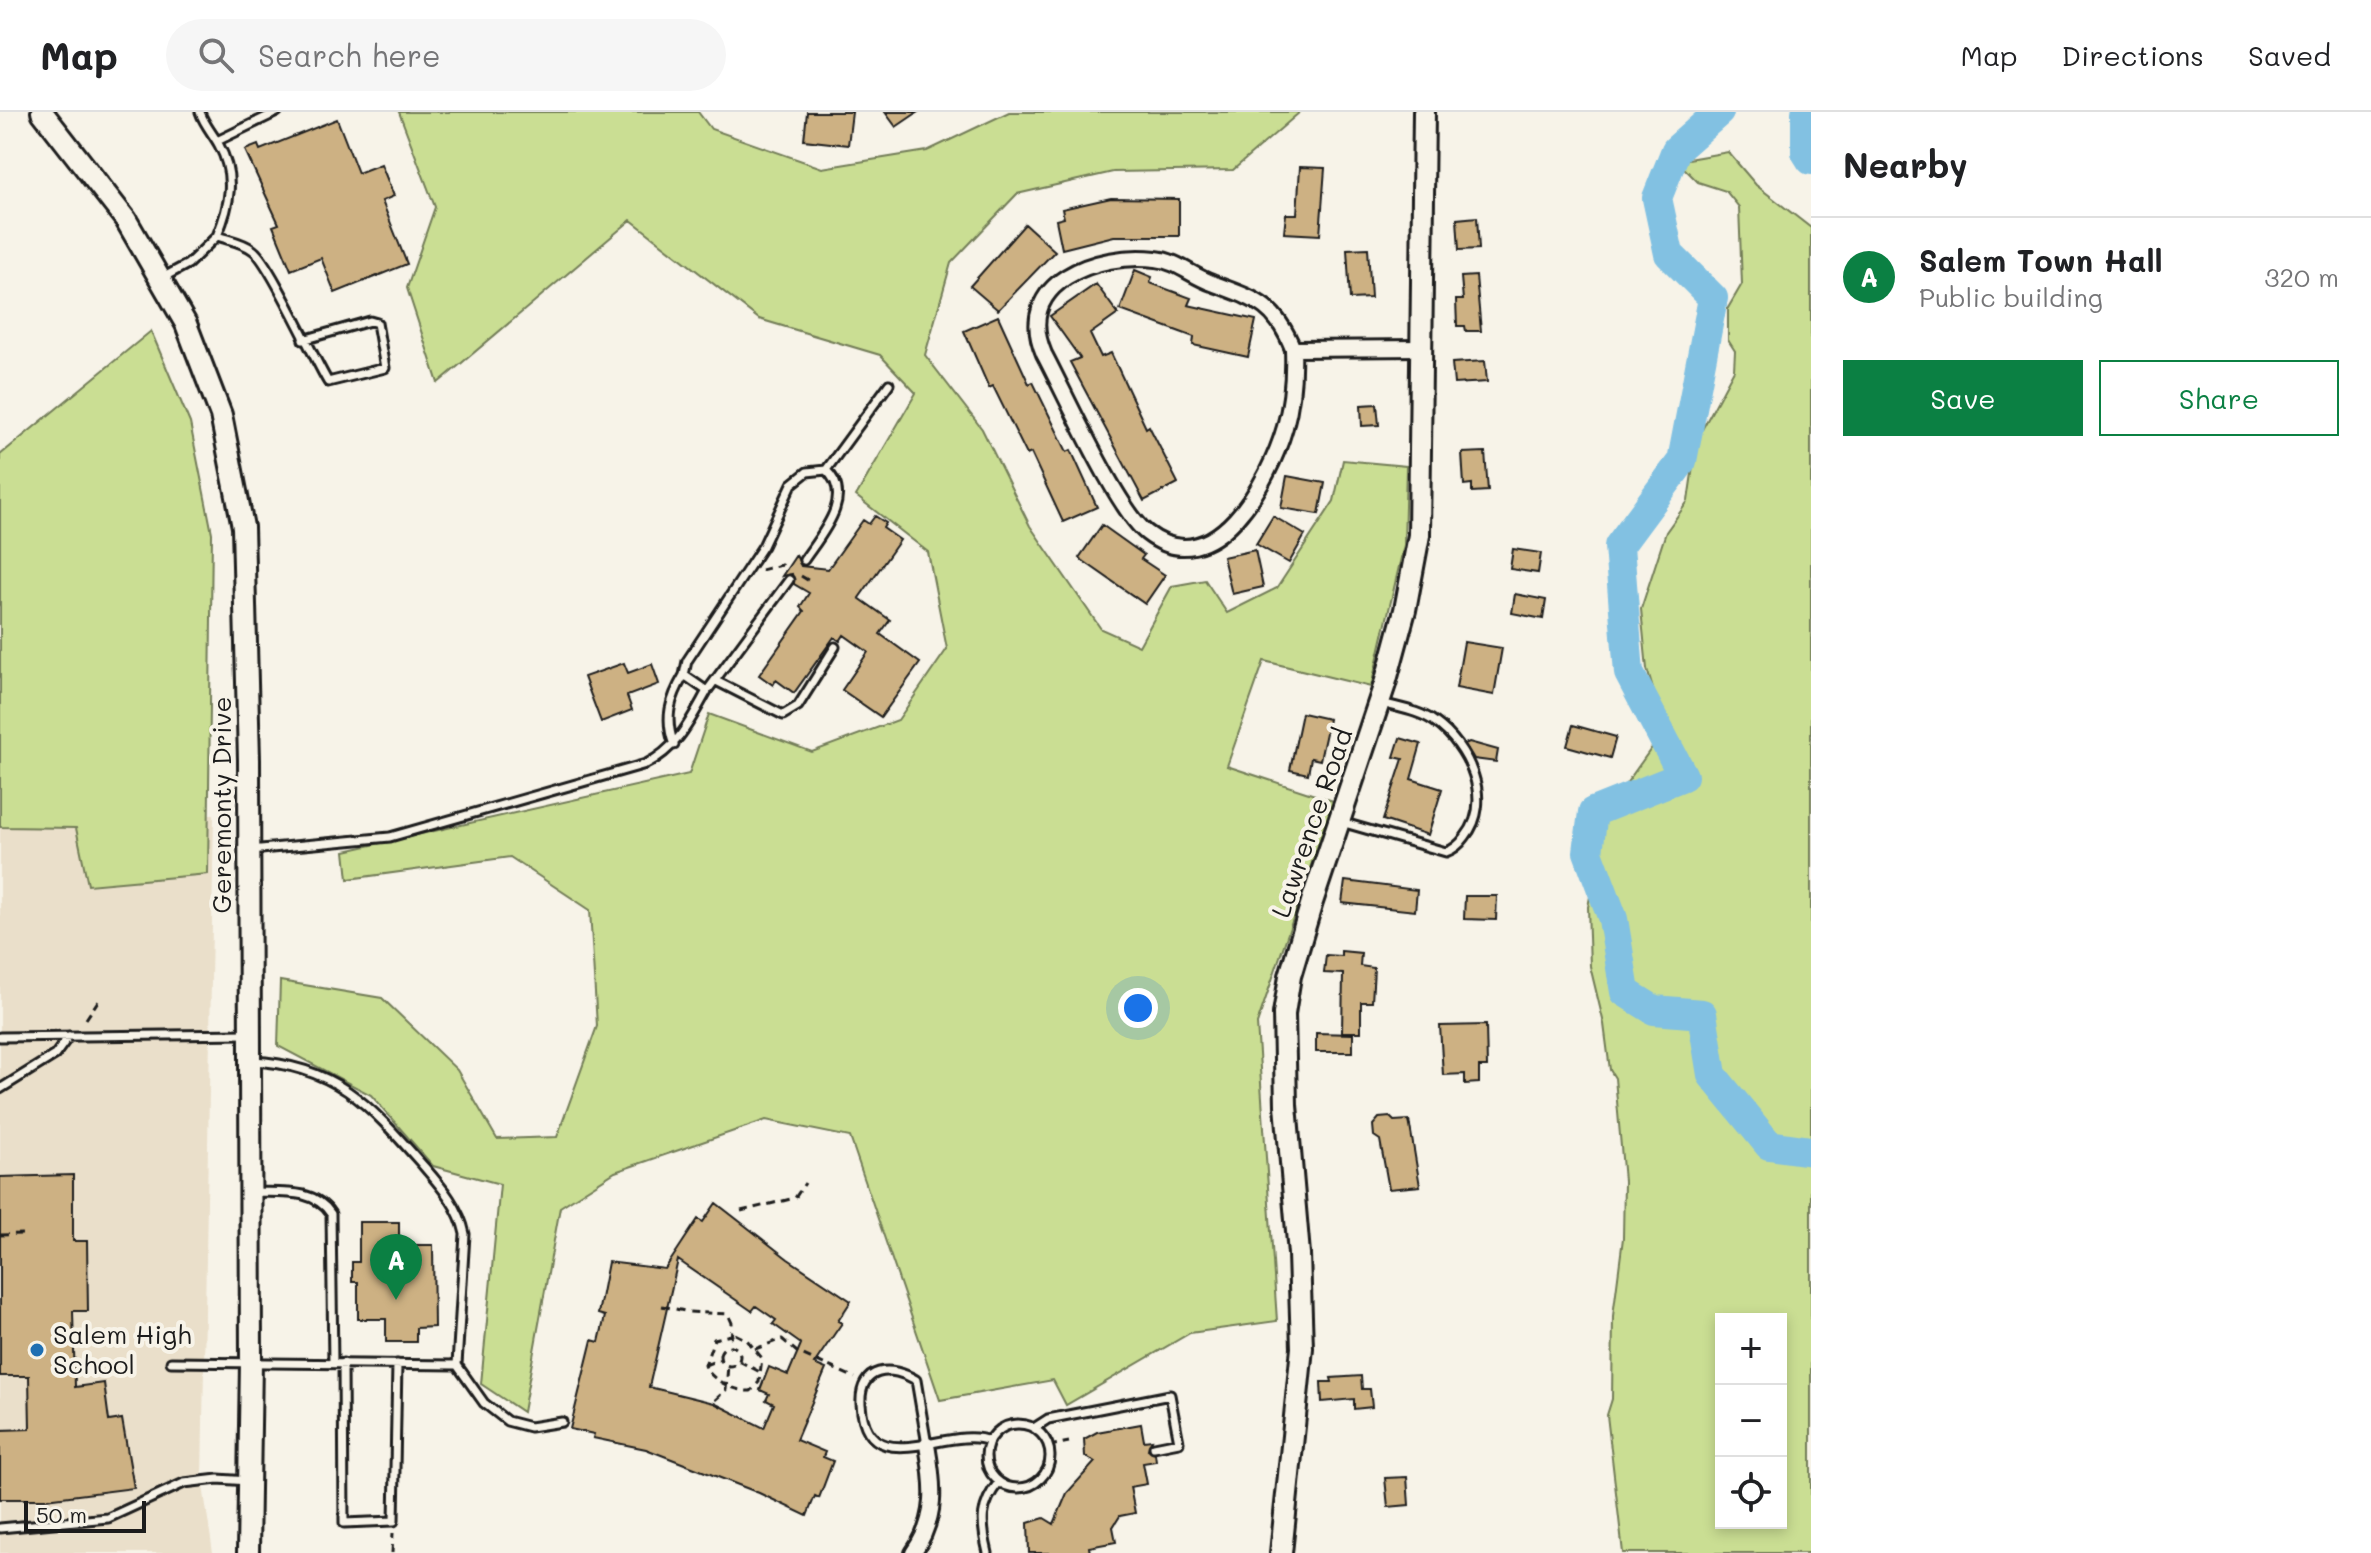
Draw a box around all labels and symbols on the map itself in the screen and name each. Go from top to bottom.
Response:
street label: Geremonty Drive [204,696,238,914]
street label: Lawrence Road [1263,723,1359,922]
your location [1118,988,1158,1028]
pin: A [370,1234,422,1300]
place label: Salem High School [53,1317,192,1381]
marker: Salem High School [28,1341,46,1359]
scale bar [24,1497,146,1533]

